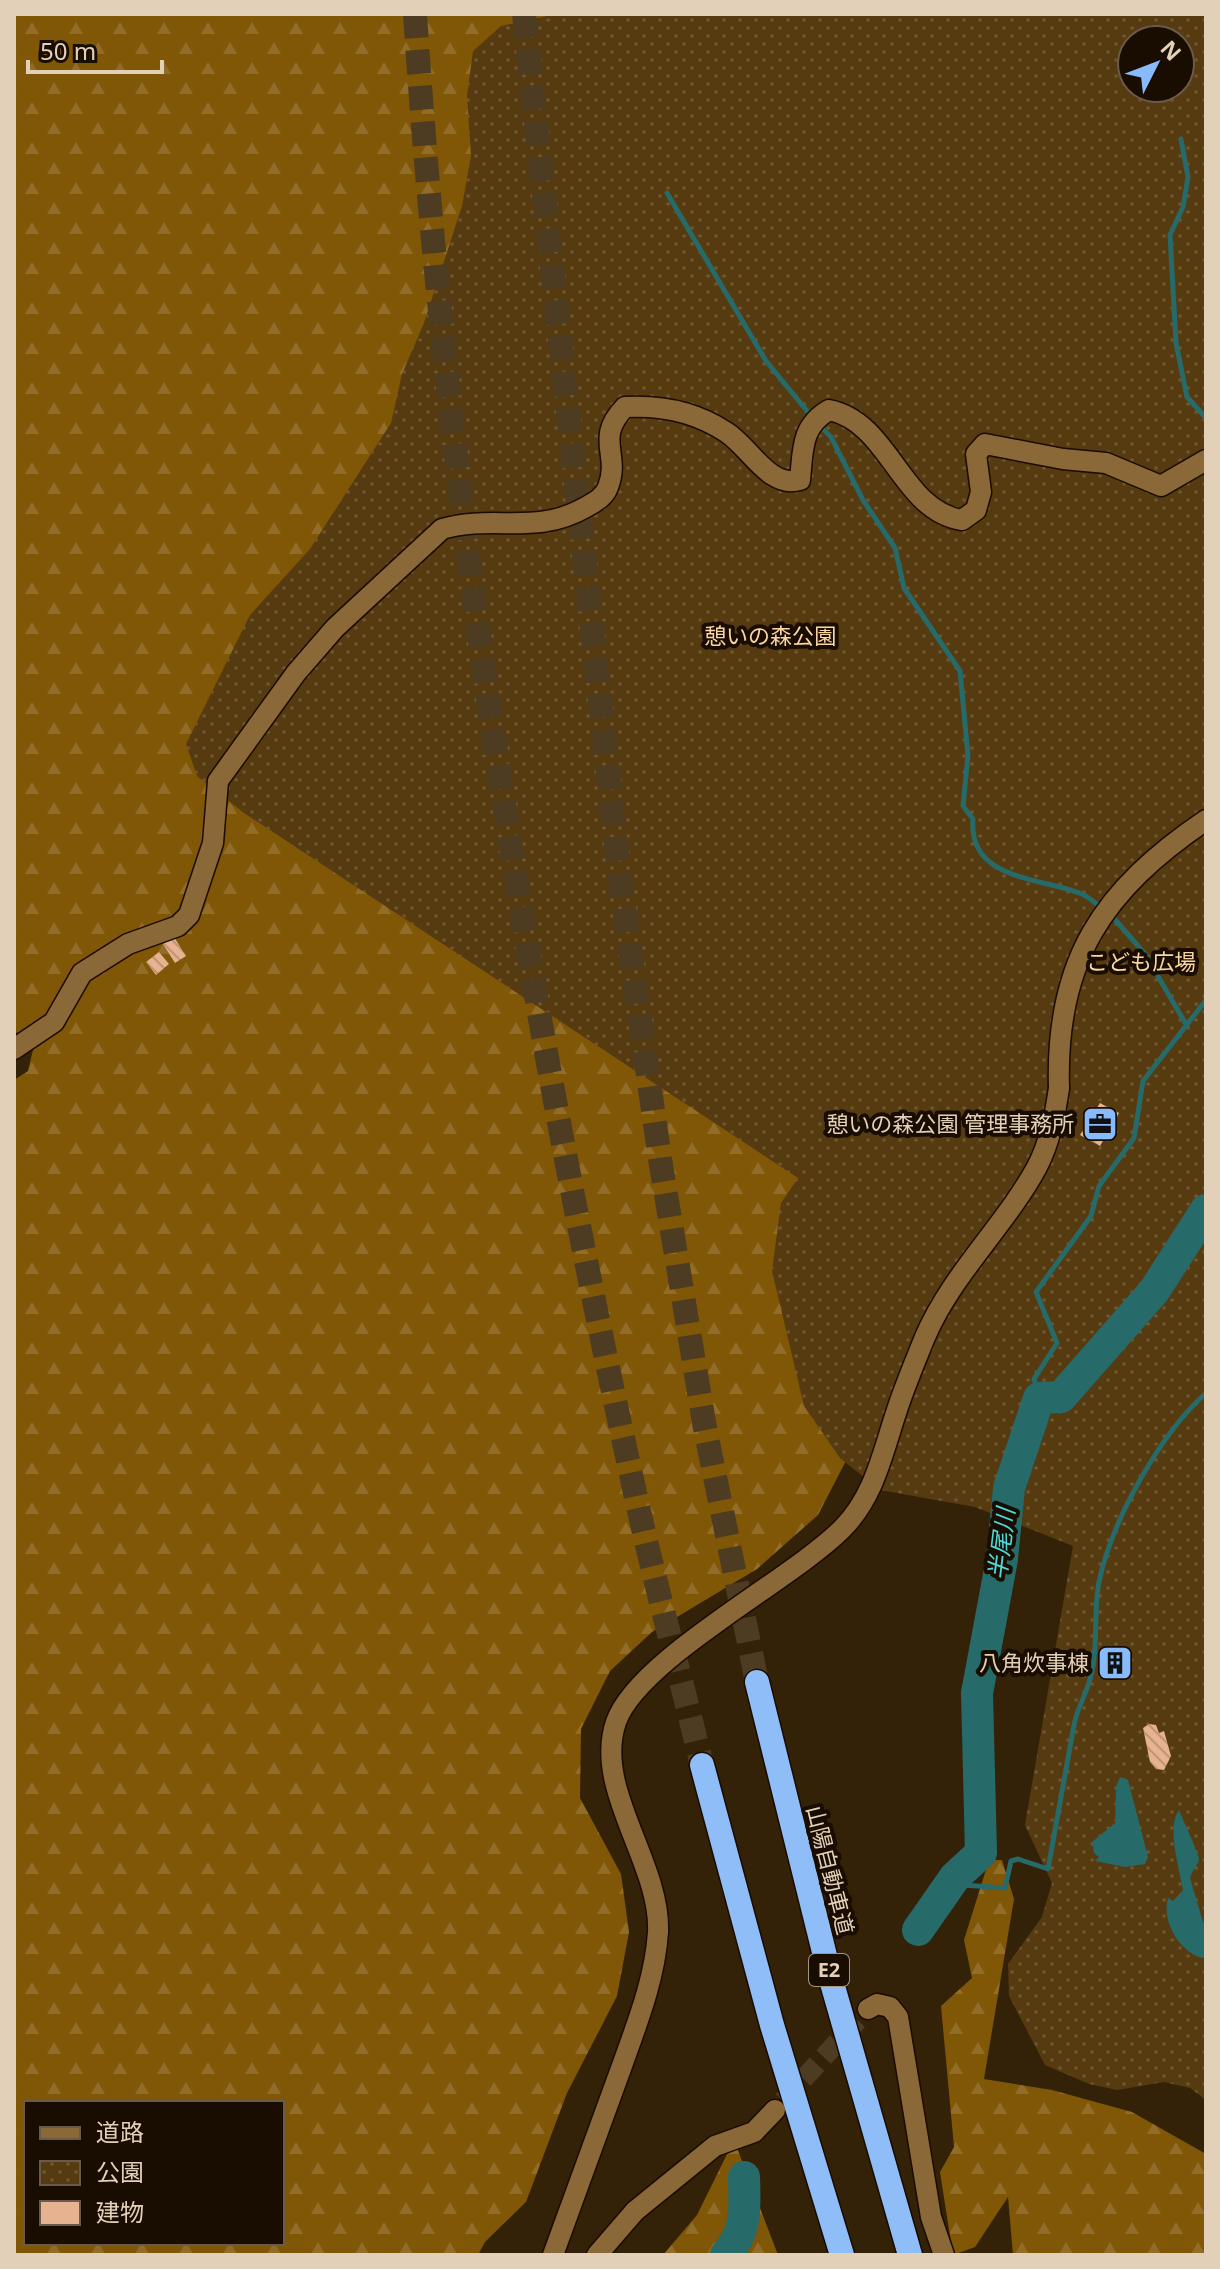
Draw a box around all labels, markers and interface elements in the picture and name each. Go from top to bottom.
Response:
scale bar [28,24,162,74]
north arrow [1116,24,1196,104]
text: N [1154,33,1189,67]
text: 50 m [40,34,96,67]
park label: 憩いの森公園 [704,620,836,650]
park label: こども広場 [1086,946,1196,976]
office icon: 憩いの森公園 管理事務所 [1081,1105,1119,1143]
place label: 憩いの森公園 管理事務所 [826,1108,1074,1138]
water label: 半尾川 [980,1503,1022,1582]
building icon: 八角炊事棟 [1096,1644,1134,1682]
place label: 八角炊事棟 [979,1647,1089,1677]
street label: 山陽自動車道 [800,1802,861,1937]
road number: E2 [809,1954,849,1986]
legend [24,2101,284,2245]
text: 道路 [96,2115,144,2148]
text: 公園 [96,2155,144,2188]
text: 建物 [96,2195,144,2228]

